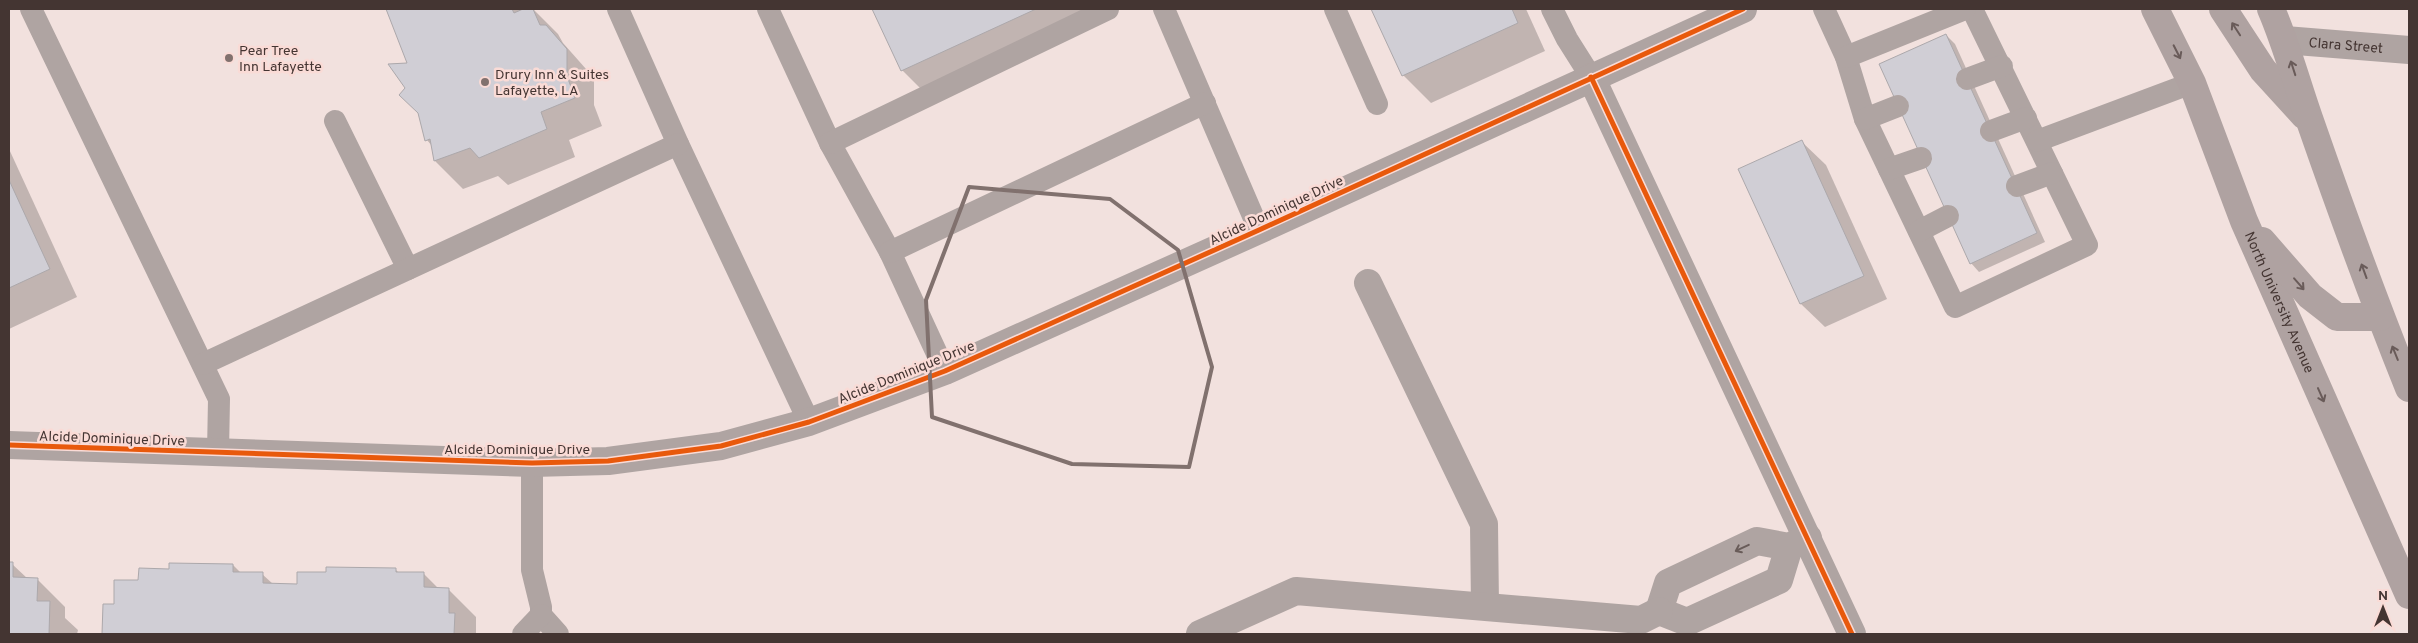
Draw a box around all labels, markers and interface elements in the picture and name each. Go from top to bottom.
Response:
one-way arrow [2231,22,2241,36]
street label: Clara Street [2308,35,2384,58]
place label: Pear Tree Inn Lafayette [239,43,322,76]
one-way arrow [2173,44,2182,59]
marker: Pear Tree Inn Lafayette [223,52,235,64]
one-way arrow [2288,61,2297,76]
place label: Drury Inn & Suites Lafayette, LA [495,67,609,100]
marker: Drury Inn & Suites Lafayette, LA [479,76,491,88]
street label: Alcide Dominique Drive [1207,173,1346,250]
street label: North University Avenue [2240,229,2317,376]
one-way arrow [2359,264,2368,279]
one-way arrow [2293,277,2305,290]
street label: Alcide Dominique Drive [836,338,977,409]
one-way arrow [2389,345,2398,360]
one-way arrow [2317,387,2327,402]
street label: Alcide Dominique Drive [39,428,185,451]
street label: Alcide Dominique Drive [444,442,590,459]
one-way arrow [1735,543,1750,553]
north arrow [2358,583,2408,633]
text: N [2378,588,2388,605]

